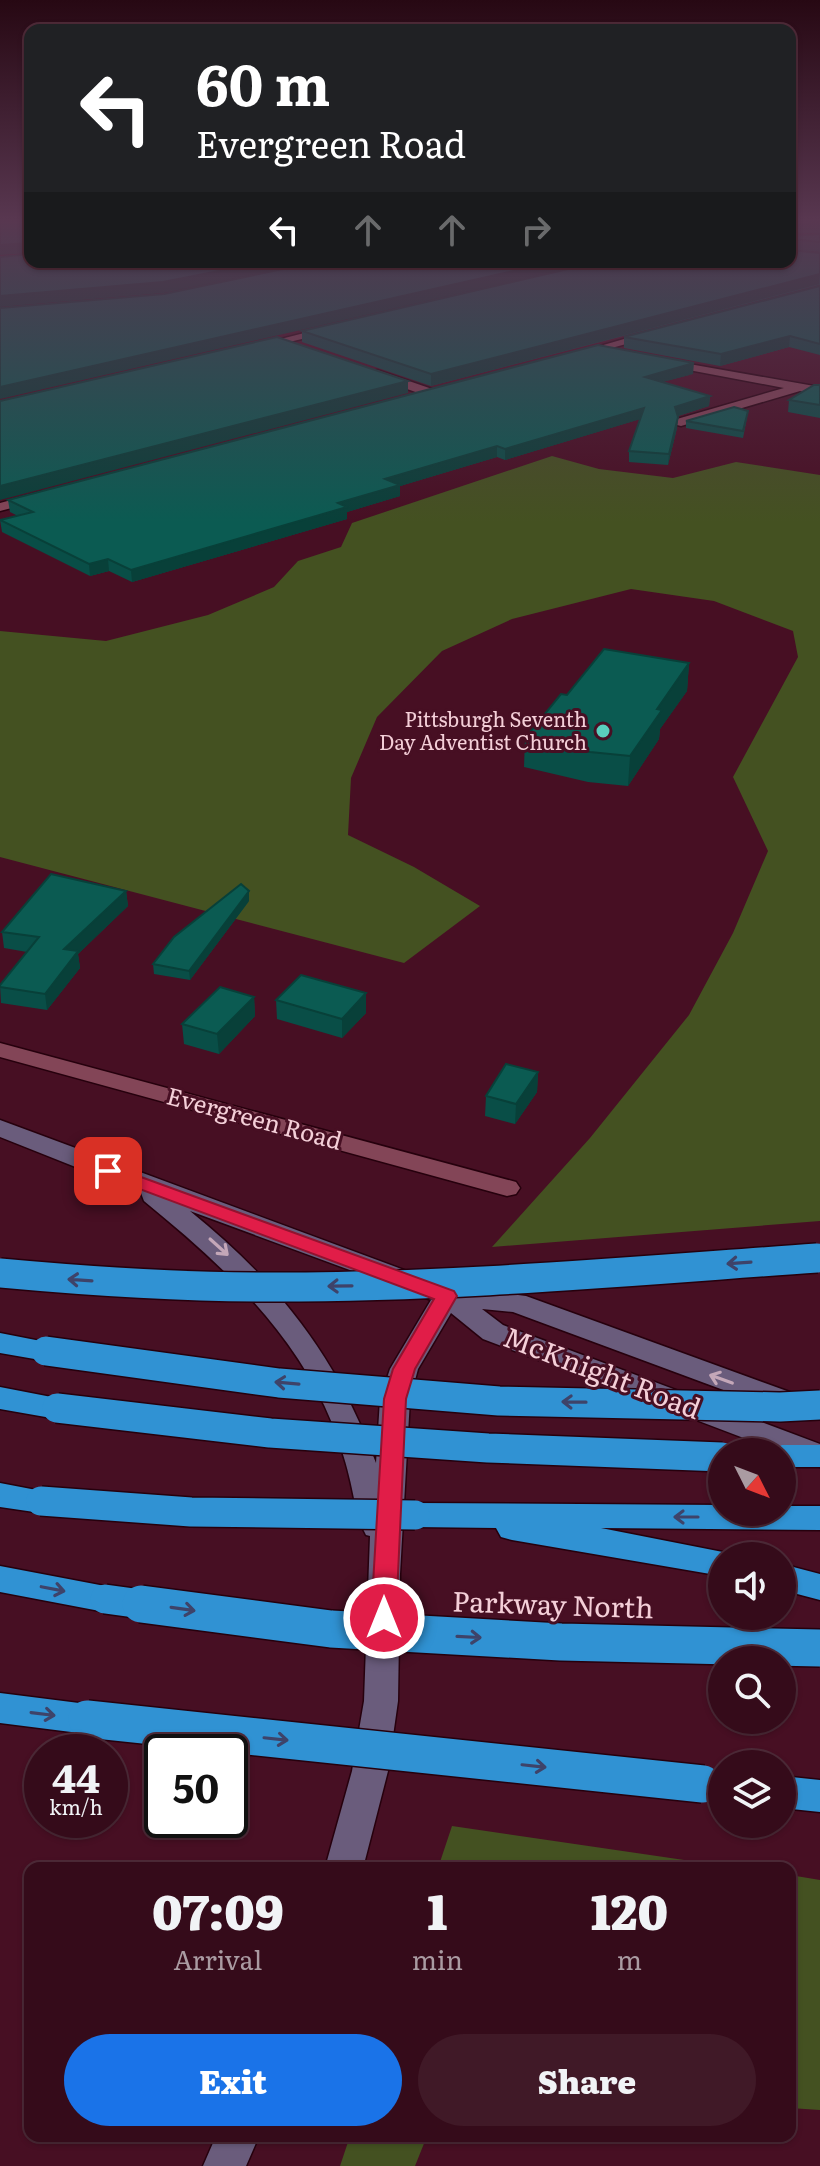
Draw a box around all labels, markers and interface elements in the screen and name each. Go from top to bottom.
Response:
text: 60 m [196,40,330,123]
icon: left [64,56,168,160]
text: Evergreen Road [196,116,466,169]
icon: left [262,208,306,252]
icon: ahead [346,208,390,252]
icon: ahead [430,208,474,252]
icon: right [514,208,558,252]
place label: Pittsburgh Seventh Day Adventist Church [379,703,587,756]
marker: Pittsburgh Seventh Day Adventist Church [594,722,612,740]
street label: Evergreen Road [163,1076,346,1157]
pin [74,1137,142,1205]
icon: arrive [86,1149,130,1193]
one-way arrow [208,1238,228,1256]
one-way arrow [726,1256,753,1271]
one-way arrow [67,1272,94,1287]
one-way arrow [327,1279,354,1294]
street label: McKnight Road [498,1314,708,1428]
one-way arrow [708,1370,733,1385]
one-way arrow [274,1376,301,1391]
one-way arrow [561,1395,588,1410]
north arrow [708,1438,796,1526]
map controls [708,1438,796,1838]
one-way arrow [673,1509,700,1525]
button: sound [708,1542,796,1630]
position arrow [342,1576,426,1660]
street label: Parkway North [452,1579,654,1628]
one-way arrow [39,1582,65,1597]
one-way arrow [169,1602,196,1617]
one-way arrow [455,1629,482,1644]
button: search [708,1646,796,1734]
one-way arrow [29,1706,56,1721]
one-way arrow [262,1731,289,1746]
speed limit sign: 50 [144,1734,248,1838]
text: 44 [52,1746,100,1805]
button: layers [708,1750,796,1838]
one-way arrow [520,1758,547,1773]
text: km/h [49,1791,103,1821]
text: 07:09 [152,1874,284,1945]
text: 1 [427,1874,447,1945]
text: 120 [591,1874,668,1945]
text: Arrival [174,1939,262,1978]
text: min [412,1939,463,1978]
text: m [617,1939,642,1978]
button: Exit [64,2034,402,2126]
button: Share [418,2034,756,2126]

